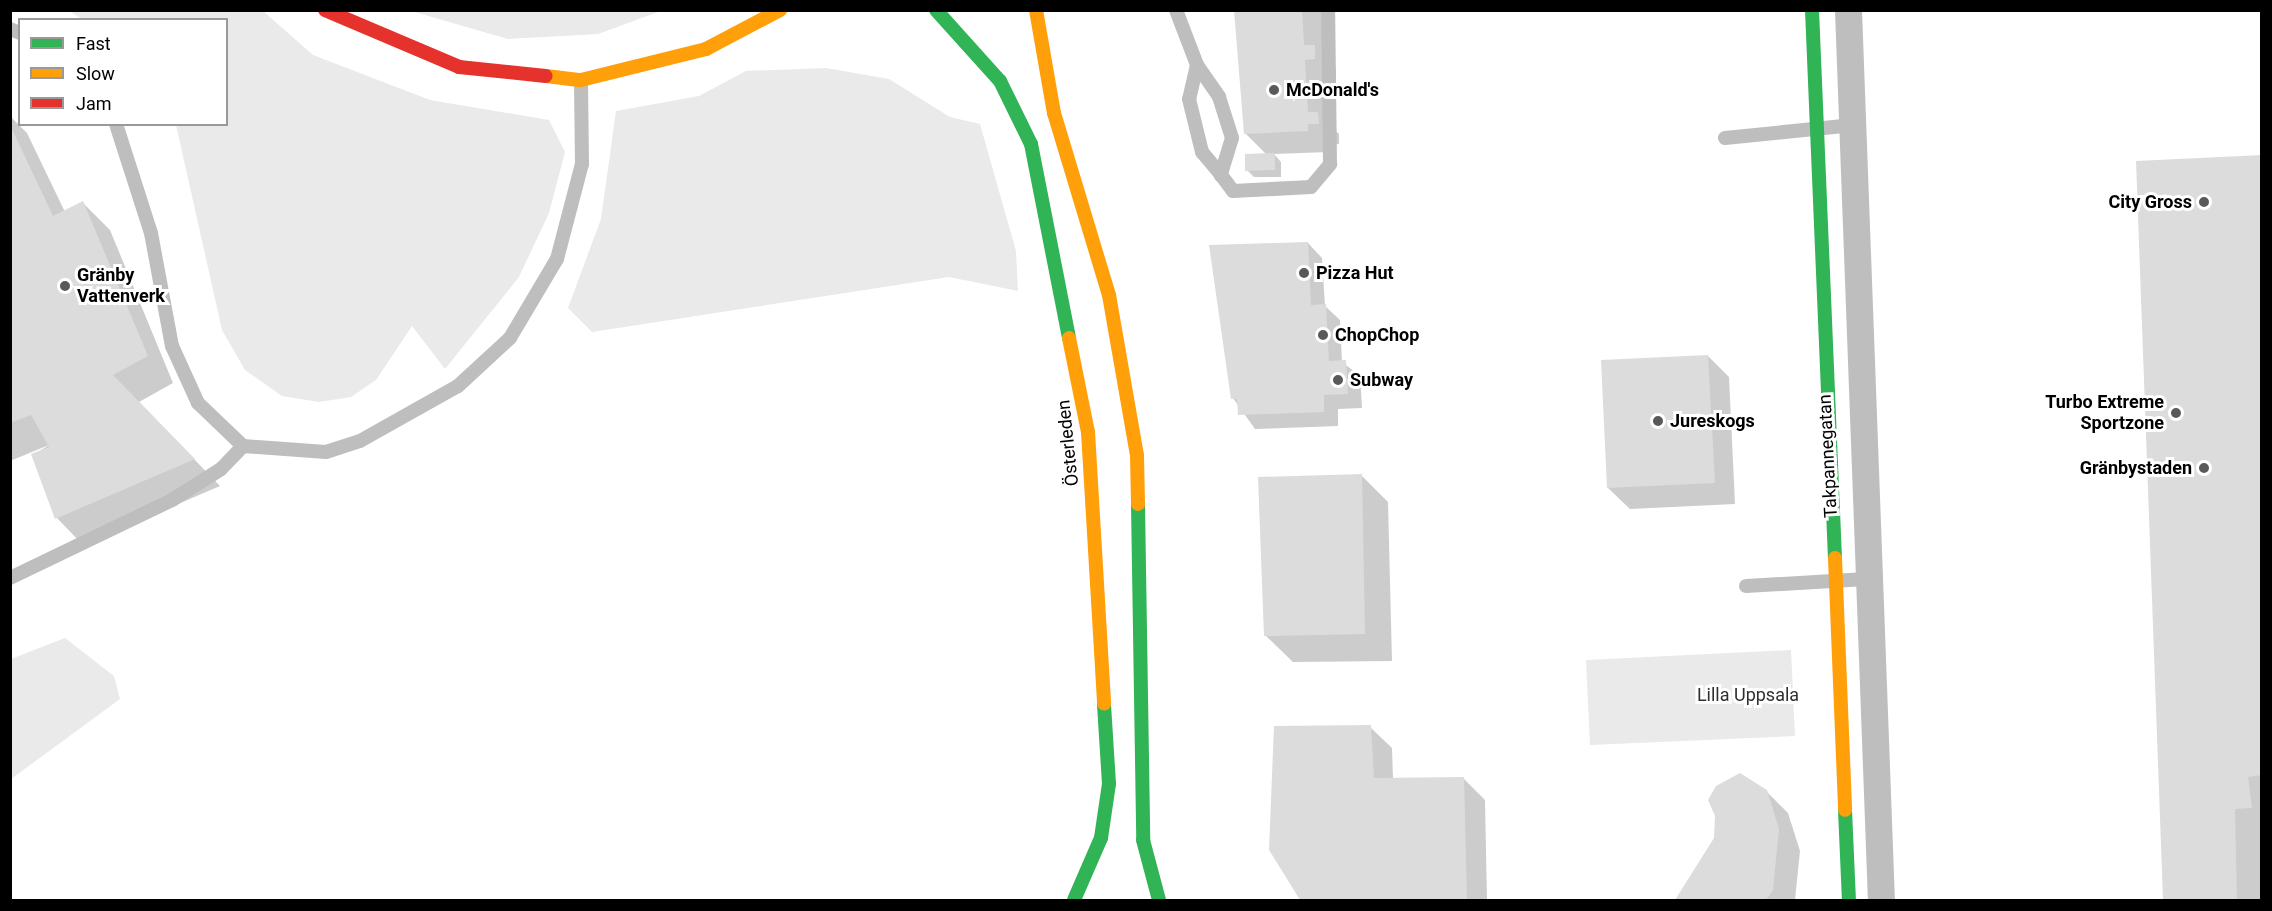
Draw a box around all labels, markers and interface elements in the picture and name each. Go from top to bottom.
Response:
legend [18,18,228,126]
text: Fast [76,33,111,54]
text: Slow [76,63,115,84]
place label: McDonald's [1286,79,1379,101]
marker: McDonald's [1267,83,1281,97]
text: Jam [76,93,112,114]
place label: City Gross [2109,191,2192,213]
marker: City Gross [2197,195,2211,209]
place label: Pizza Hut [1316,262,1394,284]
place label: Gränby Vattenverk [77,265,165,308]
marker: Pizza Hut [1297,266,1311,280]
marker: Gränby Vattenverk [58,279,72,293]
place label: ChopChop [1335,324,1419,346]
marker: ChopChop [1316,328,1330,342]
place label: Subway [1350,369,1413,391]
marker: Subway [1331,373,1345,387]
place label: Turbo Extreme Sportzone [2045,392,2164,434]
street label: Takpannegatan [1814,394,1842,518]
street label: Österleden [1053,399,1083,487]
marker: Turbo Extreme Sportzone [2169,406,2183,420]
place label: Jureskogs [1670,410,1755,432]
marker: Jureskogs [1651,414,1665,428]
place label: Gränbystaden [2080,457,2192,479]
marker: Gränbystaden [2197,461,2211,475]
park label: Lilla Uppsala [1697,684,1799,706]

